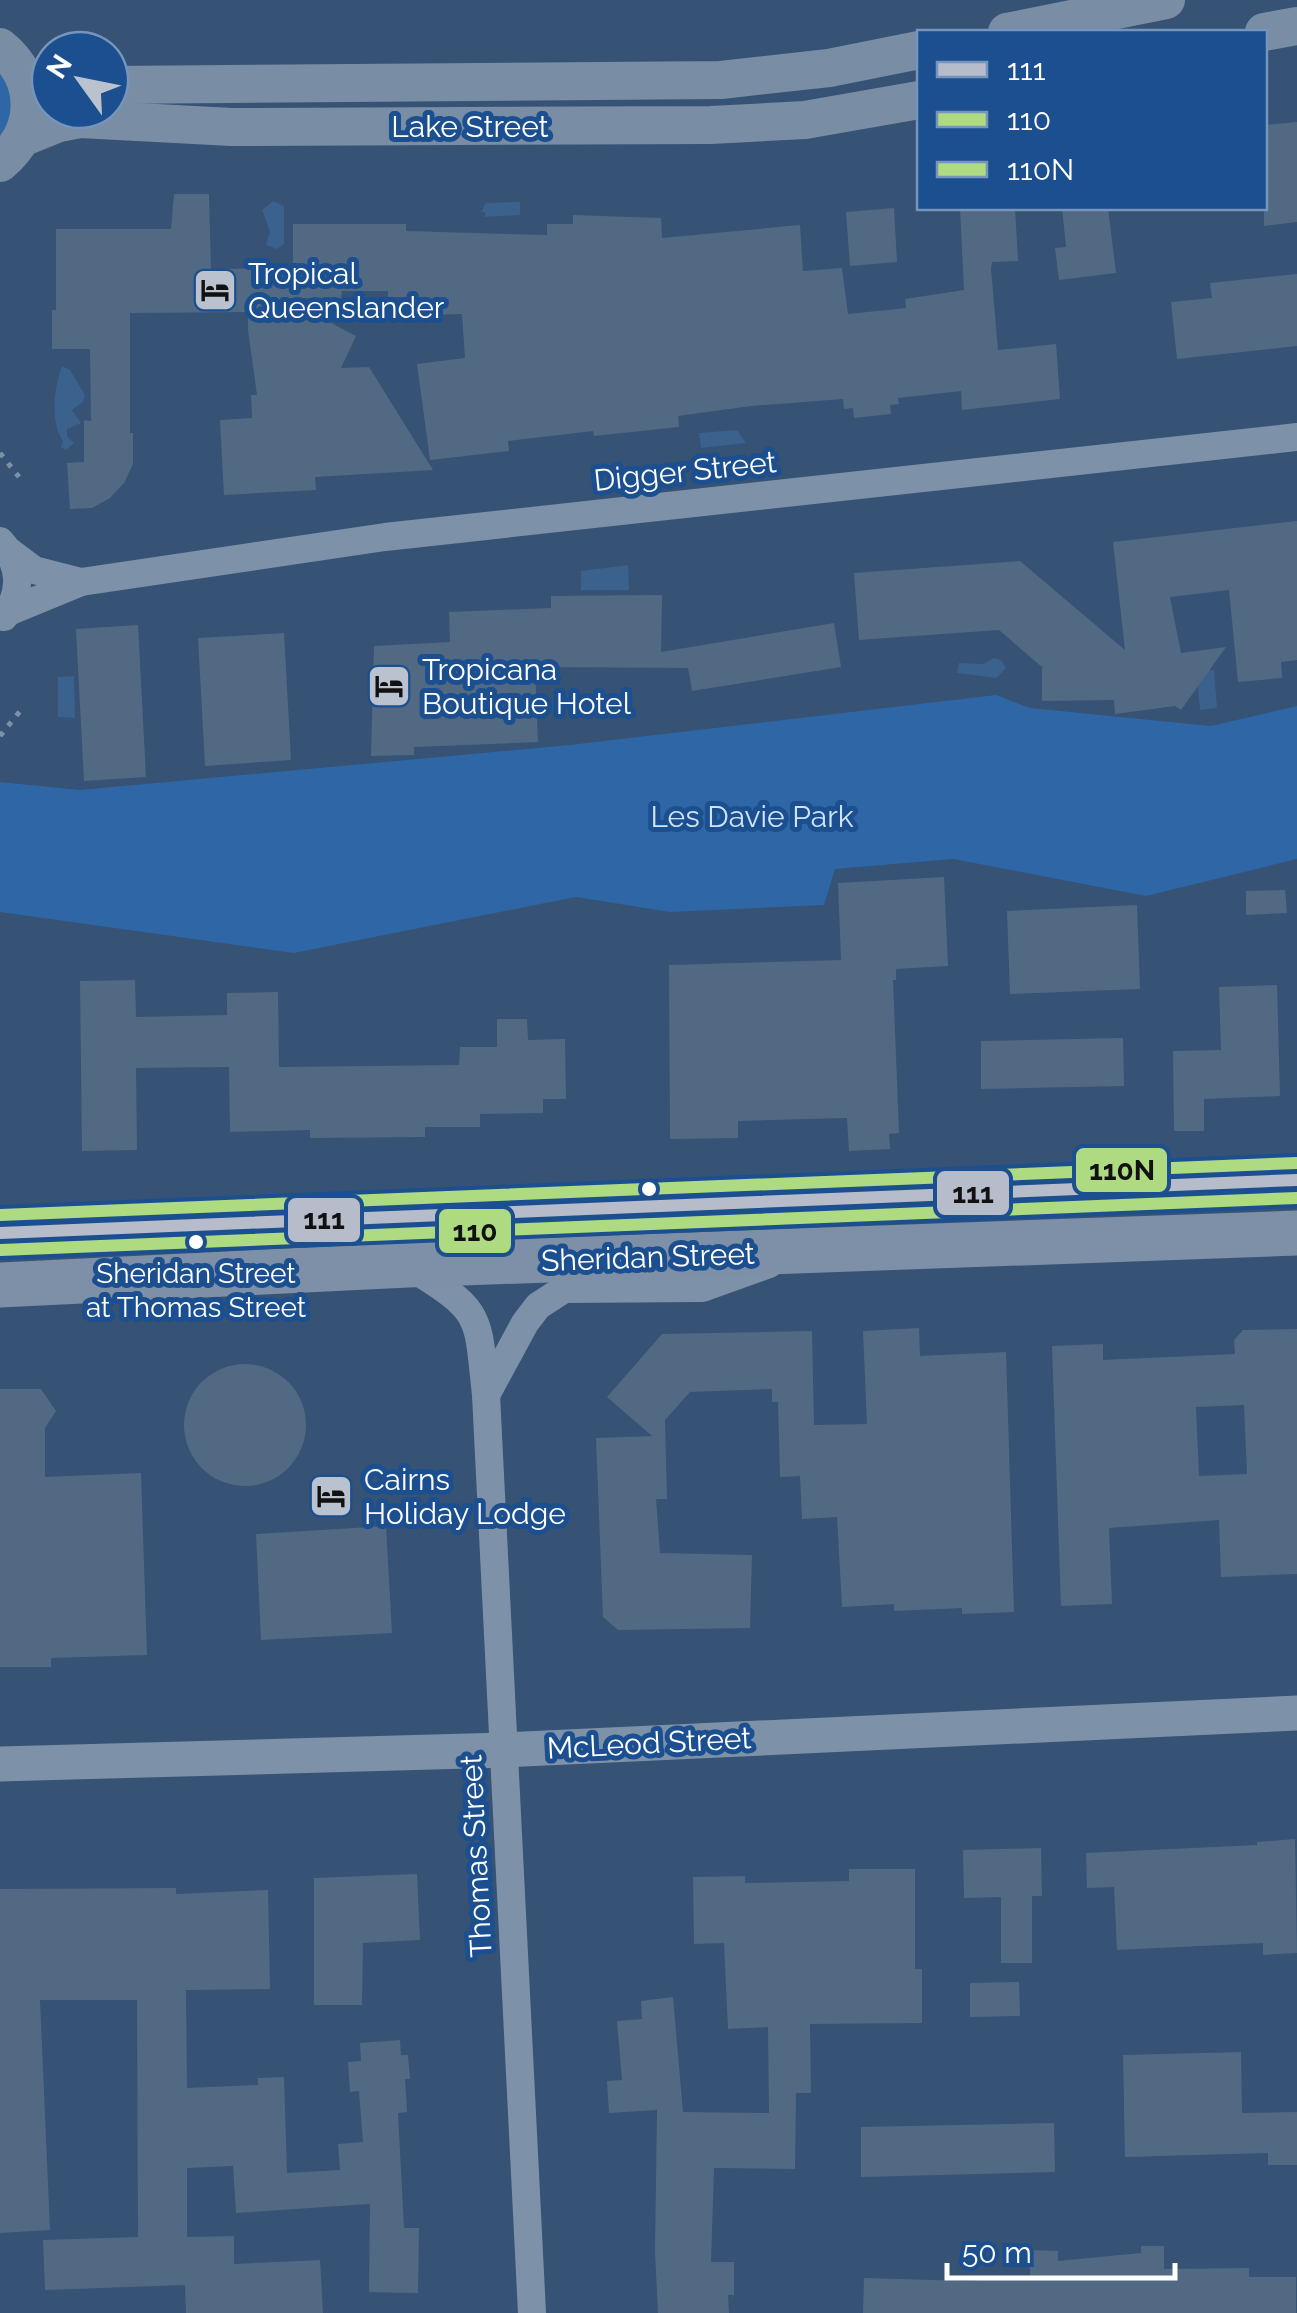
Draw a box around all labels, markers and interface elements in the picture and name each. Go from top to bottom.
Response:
north arrow [30,30,130,130]
legend [917,30,1267,210]
text: N [40,49,79,85]
text: 111 [1007,52,1046,87]
text: 110 [1007,102,1051,137]
street label: Lake Street [391,109,549,144]
text: 110N [1007,152,1074,187]
place label: Tropical Queenslander [248,256,445,325]
hotel icon: Tropical Queenslander [192,267,238,313]
street label: Digger Street [592,444,778,498]
place label: Tropicana Boutique Hotel [422,652,632,721]
hotel icon: Tropicana Boutique Hotel [366,663,412,709]
park label: Les Davie Park [650,799,854,834]
line badge: 110N [1074,1146,1169,1194]
text: 110N [1089,1154,1155,1187]
line badge: 111 [935,1169,1011,1217]
text: 111 [952,1177,994,1210]
unlabelled marker [639,1179,659,1199]
line badge: 111 [286,1196,362,1244]
text: 111 [303,1203,345,1236]
line badge: 110 [437,1207,513,1255]
text: 110 [453,1215,497,1248]
marker: Sheridan Street at Thomas Street [186,1232,206,1252]
street label: Sheridan Street [541,1236,755,1278]
place label: Sheridan Street at Thomas Street [86,1257,307,1324]
place label: Cairns Holiday Lodge [364,1462,566,1531]
hotel icon: Cairns Holiday Lodge [308,1473,354,1519]
street label: McLeod Street [546,1720,752,1766]
street label: Thomas Street [453,1754,499,1958]
scale bar [947,2218,1174,2280]
text: 50 m [962,2235,1032,2270]

